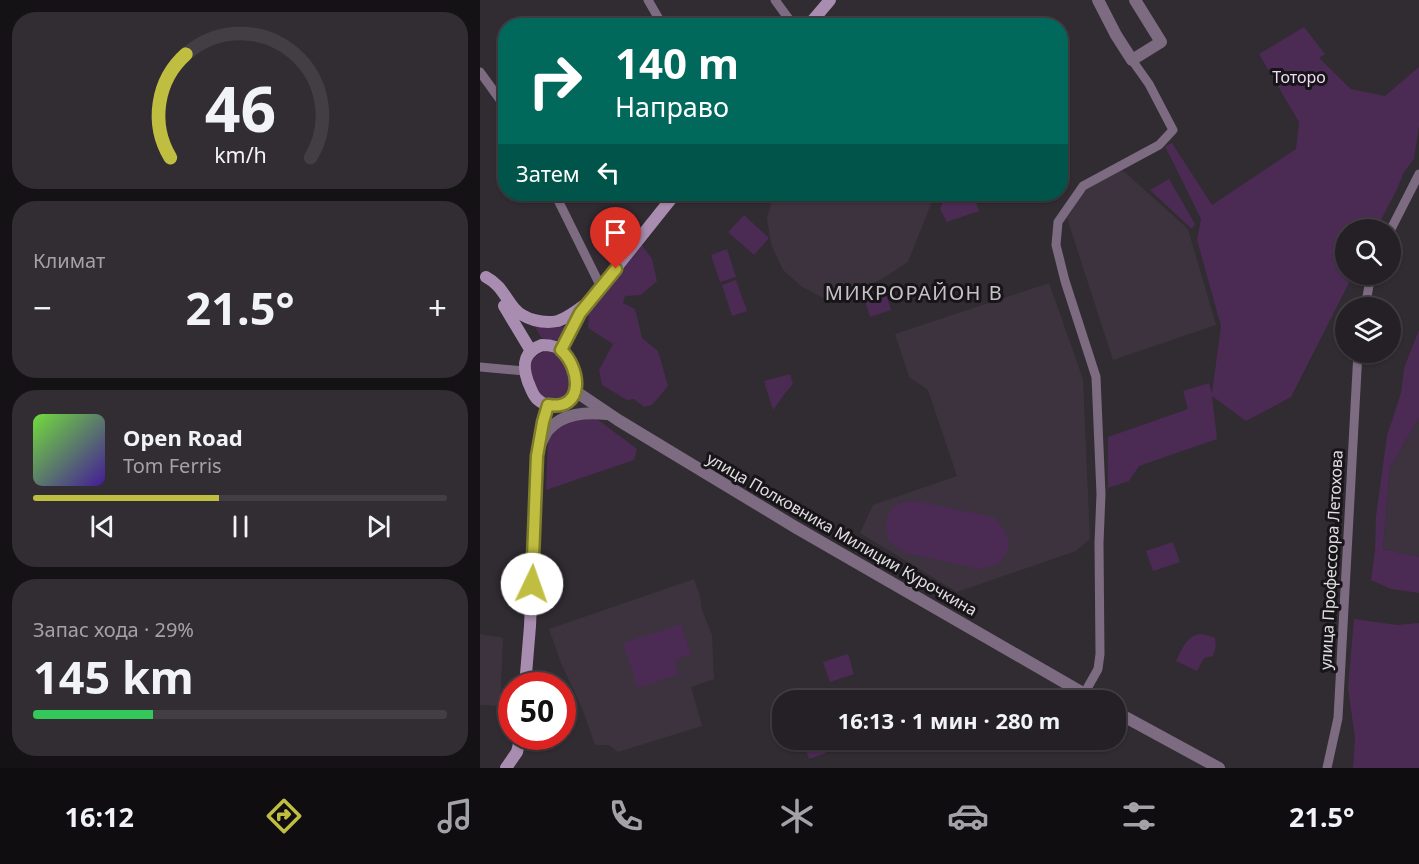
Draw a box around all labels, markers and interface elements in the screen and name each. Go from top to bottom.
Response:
text: 140 m [615,34,739,91]
icon: right [516,42,594,120]
text: 46 [204,65,276,150]
park label: Тоторо [1272,66,1326,88]
text: Направо [615,88,729,125]
text: km/h [214,140,266,169]
icon: left [592,156,625,189]
text: Затем [516,158,580,188]
pin [590,207,641,269]
icon: arrive [599,216,632,249]
map controls [1335,219,1401,363]
button: search [1335,219,1401,285]
text: Климат [33,247,105,274]
text: 21.5° [186,277,294,338]
district label: МИКРОРАЙОН В [825,279,1003,306]
text: − [33,285,52,330]
text: + [428,285,447,330]
button: layers [1335,297,1401,363]
text: Open Road [123,422,243,452]
street label: улица Полковника Милиции Курочкина [703,447,981,621]
street label: улица Профессора Летохова [1314,449,1348,671]
text: Tom Ferris [123,452,222,479]
icon: previous [86,510,119,543]
icon: pause [224,510,257,543]
icon: next [362,510,395,543]
position arrow [500,552,564,616]
text: Запас хода · 29% [33,616,194,643]
text: 145 km [33,646,194,707]
speed limit sign: 50 [498,672,576,750]
text: 16:13 · 1 мин · 280 m [838,705,1060,735]
icon: directions [263,795,305,837]
icon: music [434,795,476,837]
icon: phone [605,795,647,837]
icon: climate [776,795,818,837]
icon: car [947,795,989,837]
icon: filters [1118,795,1160,837]
text: 16:12 [65,798,134,835]
text: 21.5° [1289,798,1354,835]

